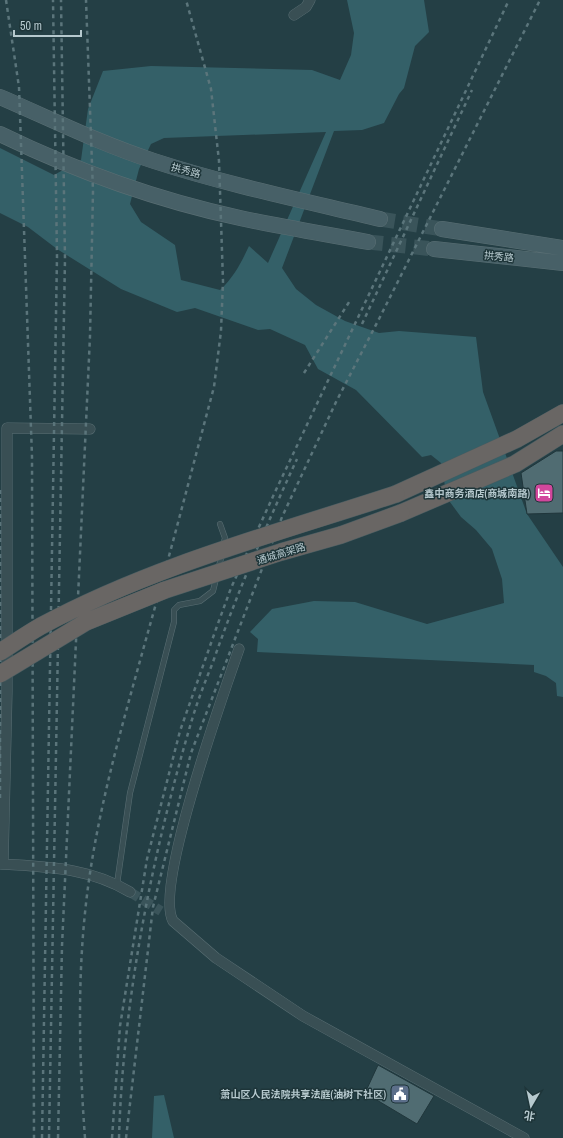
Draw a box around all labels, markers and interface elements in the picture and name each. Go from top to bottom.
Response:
scale bar [14,12,81,38]
text: 50 m [20,18,42,34]
street label: 拱秀路 [170,160,202,181]
street label: 拱秀路 [483,248,515,265]
hotel icon: 鑫中商务酒店(商城南路) [533,482,555,504]
place label: 鑫中商务酒店(商城南路) [425,487,530,500]
street label: 通城高架路 [255,540,307,567]
public building icon: 萧山区人民法院共享法庭(油树下社区) [389,1083,411,1105]
north arrow [511,1086,551,1126]
place label: 萧山区人民法院共享法庭(油树下社区) [221,1088,386,1101]
text: 北 [523,1108,536,1124]

